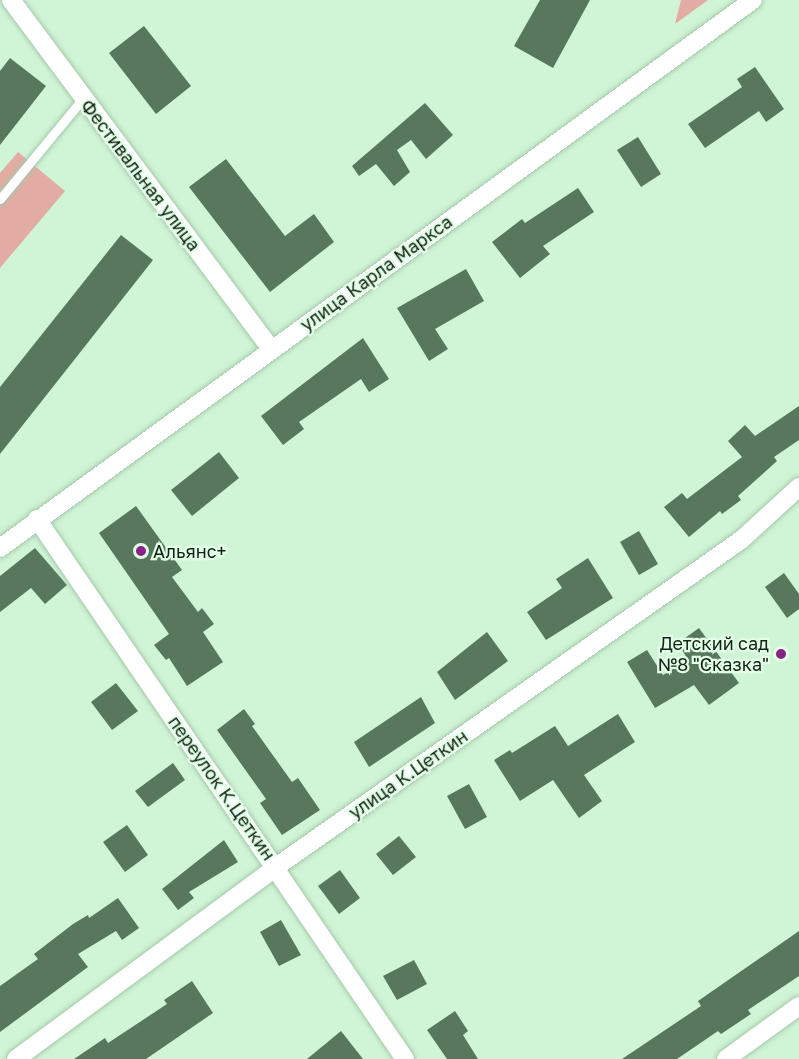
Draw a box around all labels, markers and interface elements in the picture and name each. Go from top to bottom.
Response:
street label: Фестивальная улица [77,95,205,255]
street label: улица Карла Маркса [296,211,456,335]
place label: Альянс+ [153,540,226,562]
marker: Альянс+ [134,544,148,558]
place label: Детский сад №8 "Сказка" [658,633,769,676]
marker: Детский сад №8 "Сказка" [774,647,788,661]
street label: переулок К.Цеткин [164,712,280,864]
street label: улица К.Цеткин [344,725,472,823]

